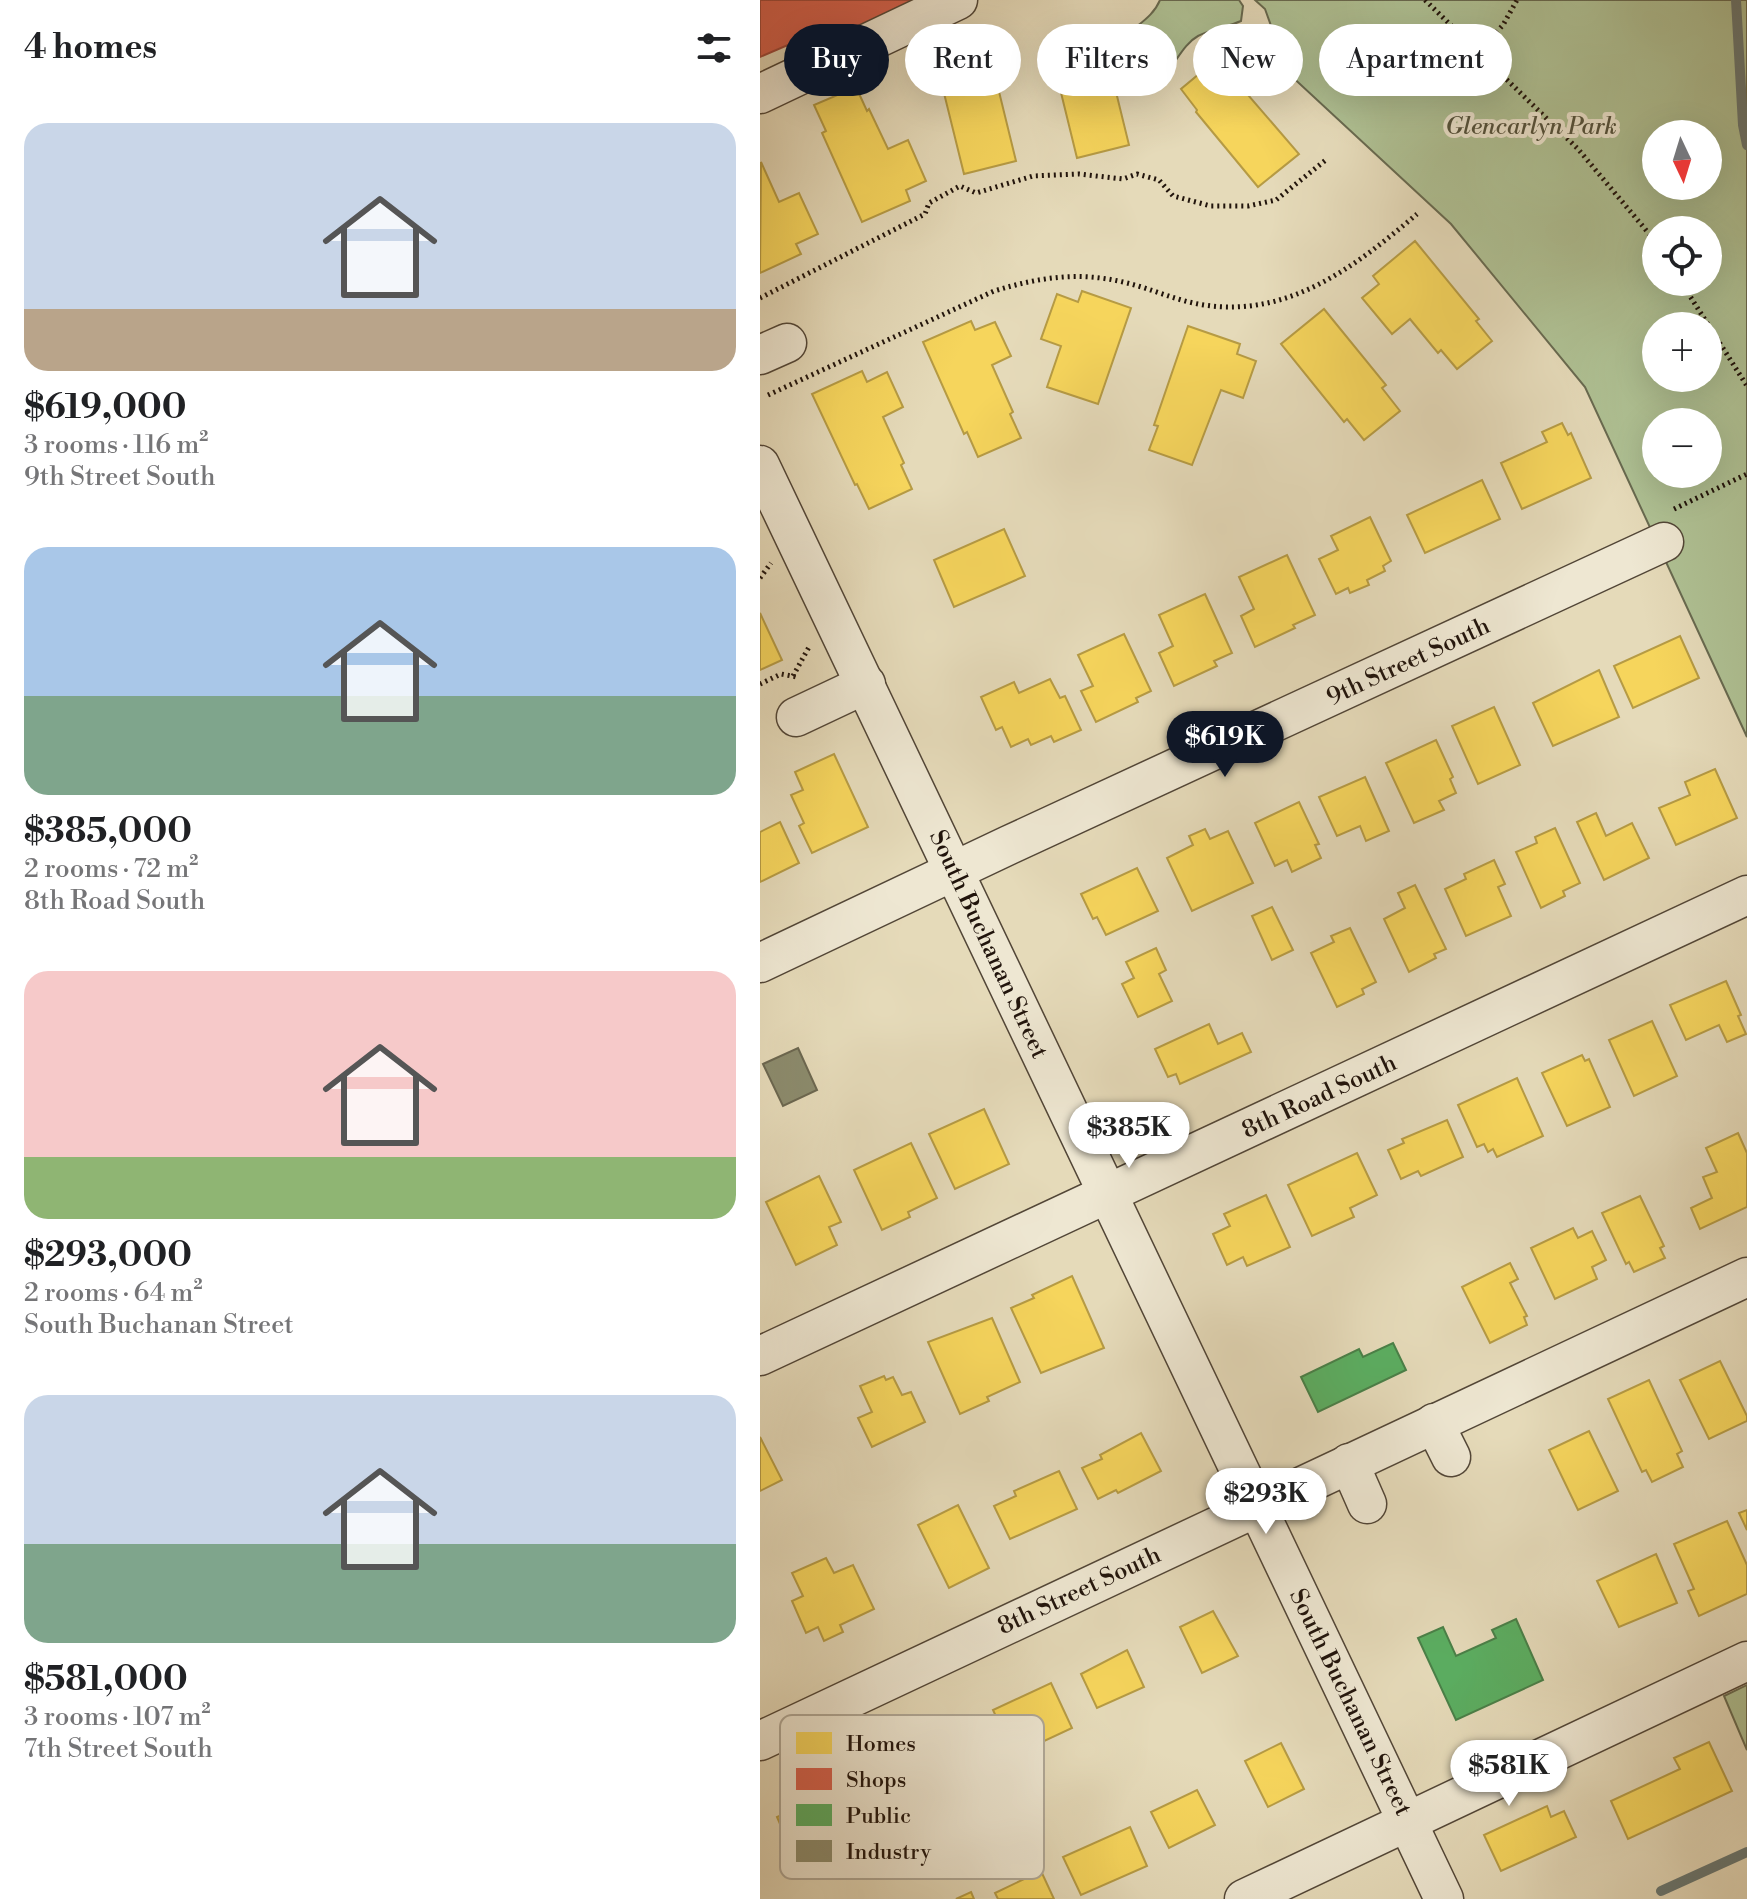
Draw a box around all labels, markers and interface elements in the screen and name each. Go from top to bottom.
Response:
chip: Buy [784,24,889,96]
chip: Rent [905,24,1021,96]
chip: Filters [1037,24,1177,96]
chip: New [1193,24,1303,96]
chip: Apartment [1319,24,1512,96]
icon: filters [692,26,736,70]
text: 4 homes [24,27,157,69]
park label: Glencarlyn Park [1445,112,1617,142]
north arrow [1642,120,1722,200]
map controls [1642,120,1722,488]
icon: home [308,175,452,319]
button: locate [1642,216,1722,296]
button: + [1642,312,1722,392]
text: $619,000 [24,387,187,429]
button: − [1642,408,1722,488]
text: 3 rooms · 116 m² [24,429,208,461]
text: 9th Street South [24,461,215,493]
icon: home [308,599,452,743]
street label: 9th Street South [1322,611,1495,713]
pin: $619K [1169,711,1281,779]
text: $619K [1185,721,1265,753]
text: $385,000 [24,811,192,853]
street label: South Buchanan Street [922,825,1054,1064]
text: 2 rooms · 72 m² [24,853,198,885]
text: 8th Road South [24,885,205,917]
icon: home [308,1023,452,1167]
street label: 8th Road South [1237,1048,1402,1146]
pin: $385K [1073,1102,1185,1170]
text: $385K [1087,1112,1171,1144]
text: $293,000 [24,1235,192,1277]
text: 2 rooms · 64 m² [24,1277,203,1309]
text: South Buchanan Street [24,1309,294,1341]
icon: home [308,1447,452,1591]
pin: $293K [1210,1468,1322,1536]
text: $293K [1224,1478,1308,1510]
street label: 8th Street South [993,1540,1166,1642]
street label: South Buchanan Street [1282,1584,1418,1821]
text: $581,000 [24,1659,188,1701]
text: 3 rooms · 107 m² [24,1701,211,1733]
legend [780,1715,1044,1879]
text: Homes [846,1731,916,1758]
text: 7th Street South [24,1733,213,1765]
pin: $581K [1453,1740,1565,1808]
text: $581K [1468,1750,1550,1782]
text: Shops [846,1767,906,1794]
text: Public [846,1803,911,1830]
text: Industry [846,1839,931,1866]

